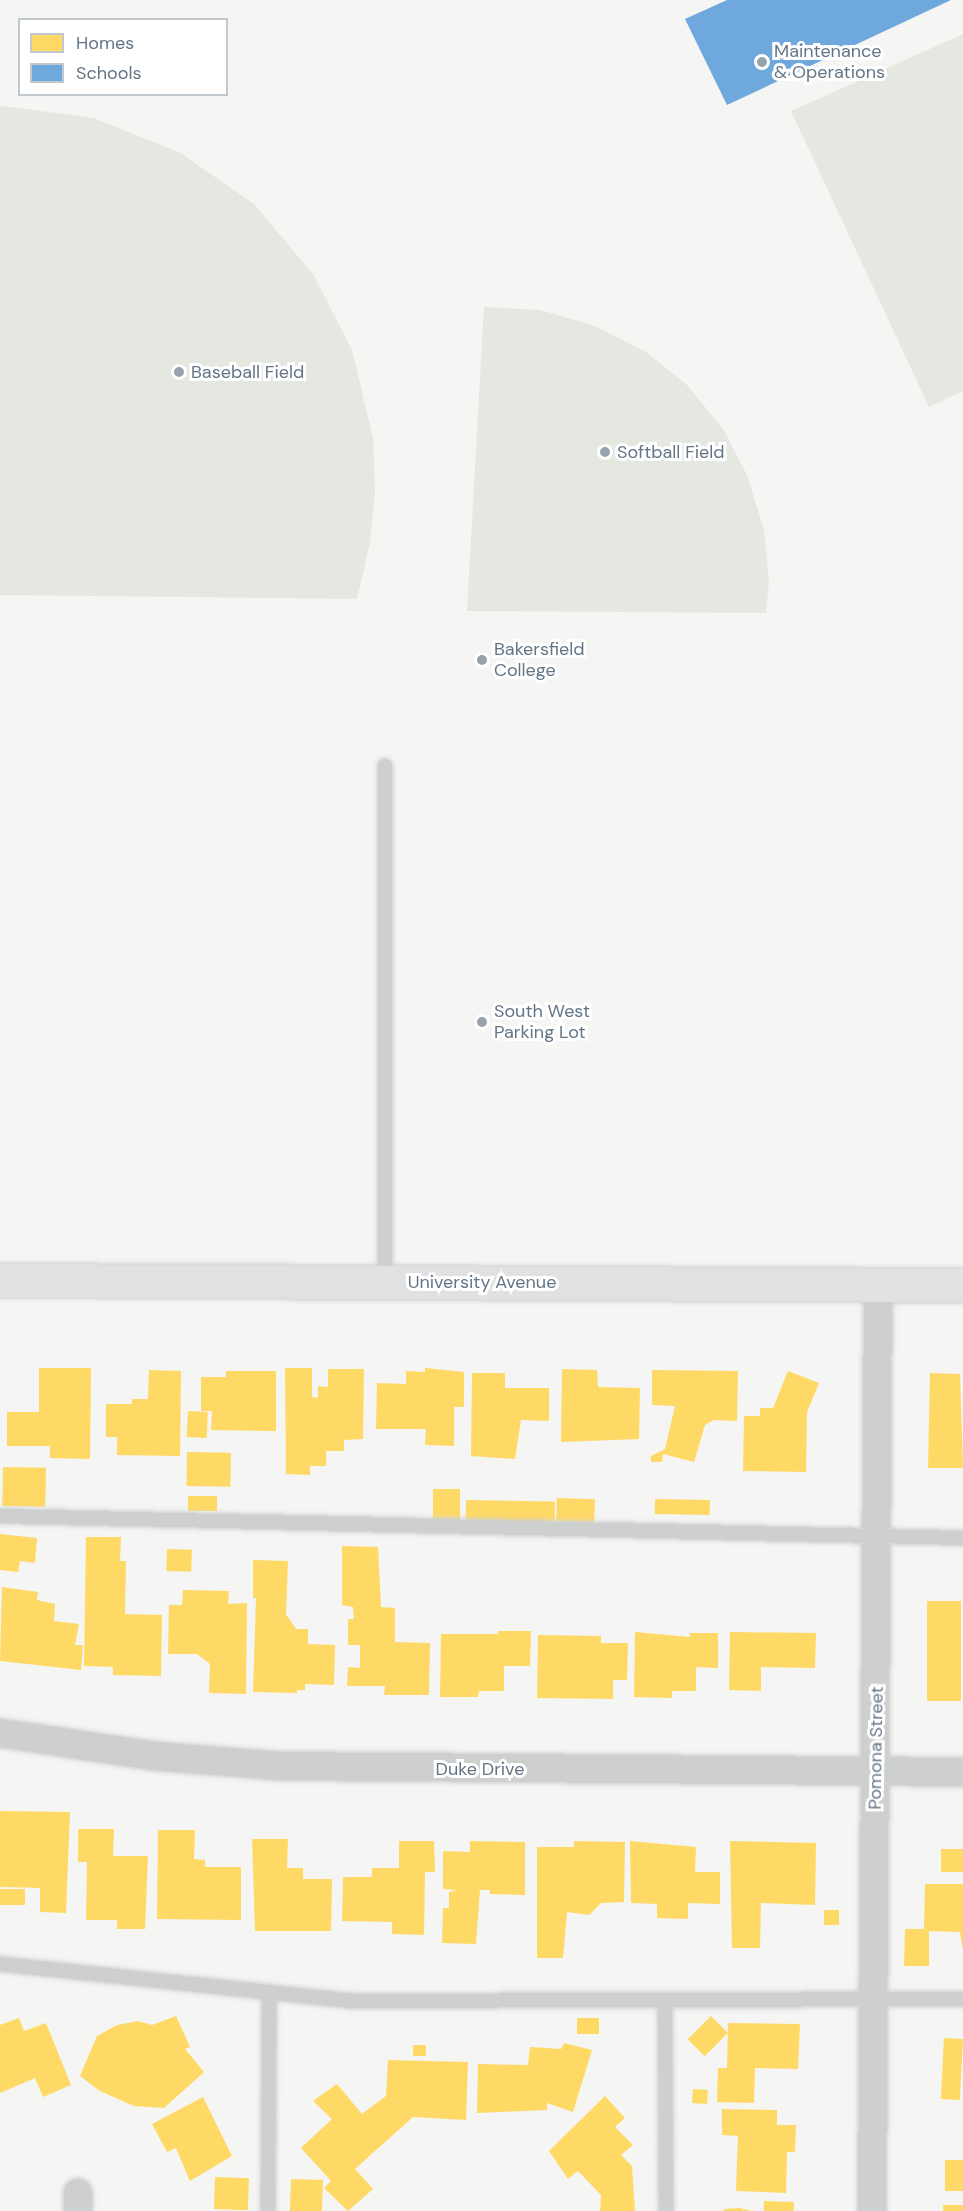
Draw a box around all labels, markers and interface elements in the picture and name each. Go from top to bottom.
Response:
legend [18,18,228,96]
text: Homes [76,31,134,55]
place label: Maintenance & Operations [774,41,885,84]
marker: Maintenance & Operations [755,55,769,69]
text: Schools [76,61,141,85]
place label: Baseball Field [191,361,304,383]
marker: Baseball Field [172,365,186,379]
place label: Softball Field [617,441,725,463]
marker: Softball Field [598,445,612,459]
place label: Bakersfield College [494,639,585,682]
marker: Bakersfield College [475,653,489,667]
place label: South West Parking Lot [494,1001,590,1044]
marker: South West Parking Lot [475,1015,489,1029]
street label: University Avenue [408,1271,556,1293]
street label: Pomona Street [864,1686,888,1810]
street label: Duke Drive [436,1758,524,1780]

